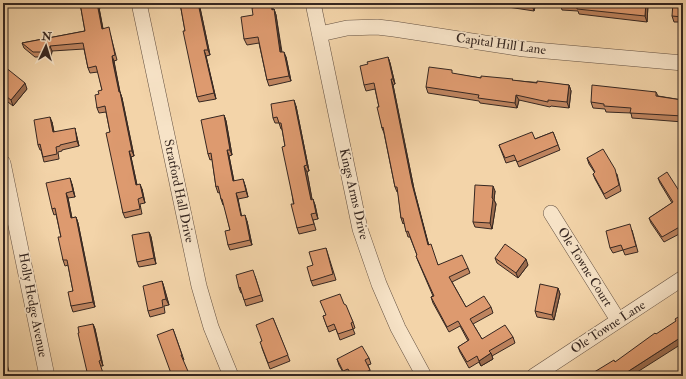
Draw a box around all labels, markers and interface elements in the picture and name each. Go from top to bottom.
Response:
north arrow [26,26,66,66]
text: N [40,30,53,43]
street label: Capital Hill Lane [455,30,548,59]
street label: Stratford Hall Drive [160,138,198,245]
street label: Kings Arms Drive [336,147,372,242]
street label: Ole Towne Court [554,224,616,310]
street label: Holly Hedge Avenue [14,251,51,359]
street label: Ole Towne Lane [568,297,649,357]

